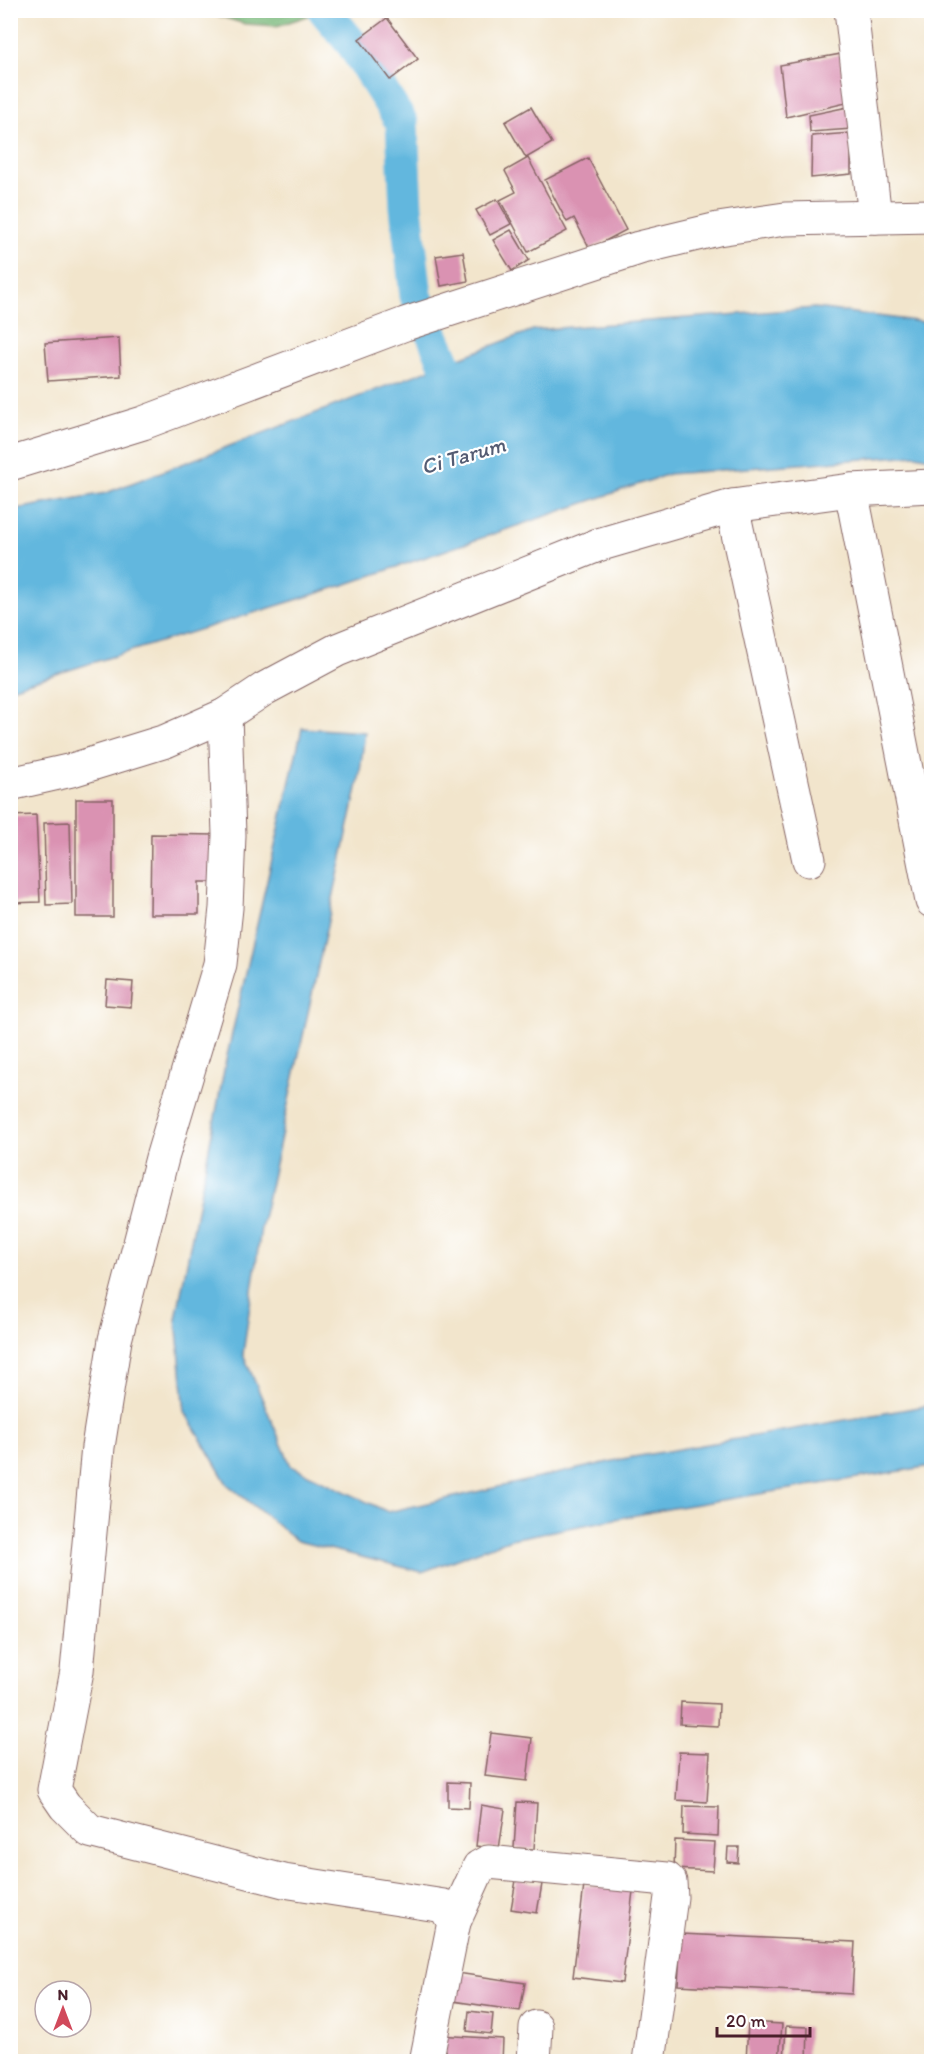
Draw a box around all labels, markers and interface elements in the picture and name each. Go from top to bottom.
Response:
water label: Ci Tarum [418,430,509,480]
north arrow [33,1979,93,2039]
text: N [58,1985,68,2004]
scale bar [717,2000,810,2038]
text: 20 m [726,2010,766,2032]

